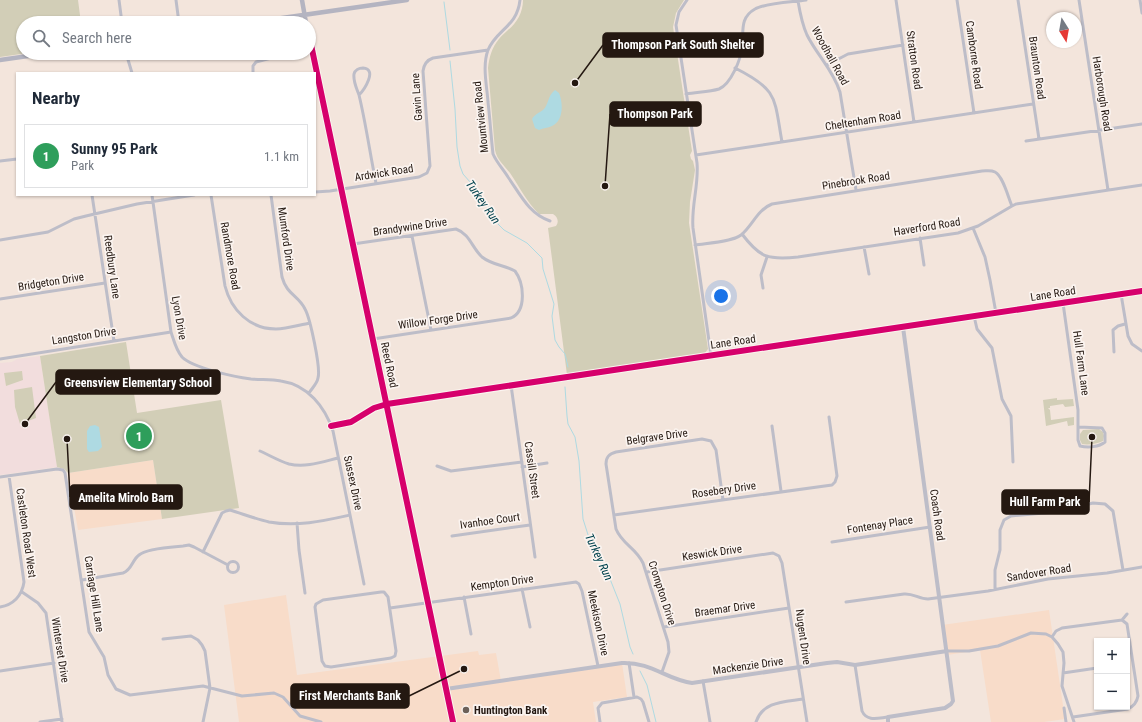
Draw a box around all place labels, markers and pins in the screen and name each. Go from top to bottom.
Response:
callout: Thompson Park South Shelter [603,33,763,57]
callout: Thompson Park [610,102,701,126]
callout: Greensview Elementary School [56,370,220,394]
pin: 1 [126,421,152,451]
callout: Amelita Mirolo Barn [70,485,182,509]
callout: Hull Farm Park [1002,490,1089,514]
callout: First Merchants Bank [291,684,409,708]
place label: Huntington Bank [474,704,548,717]
marker: Huntington Bank [461,705,471,715]

